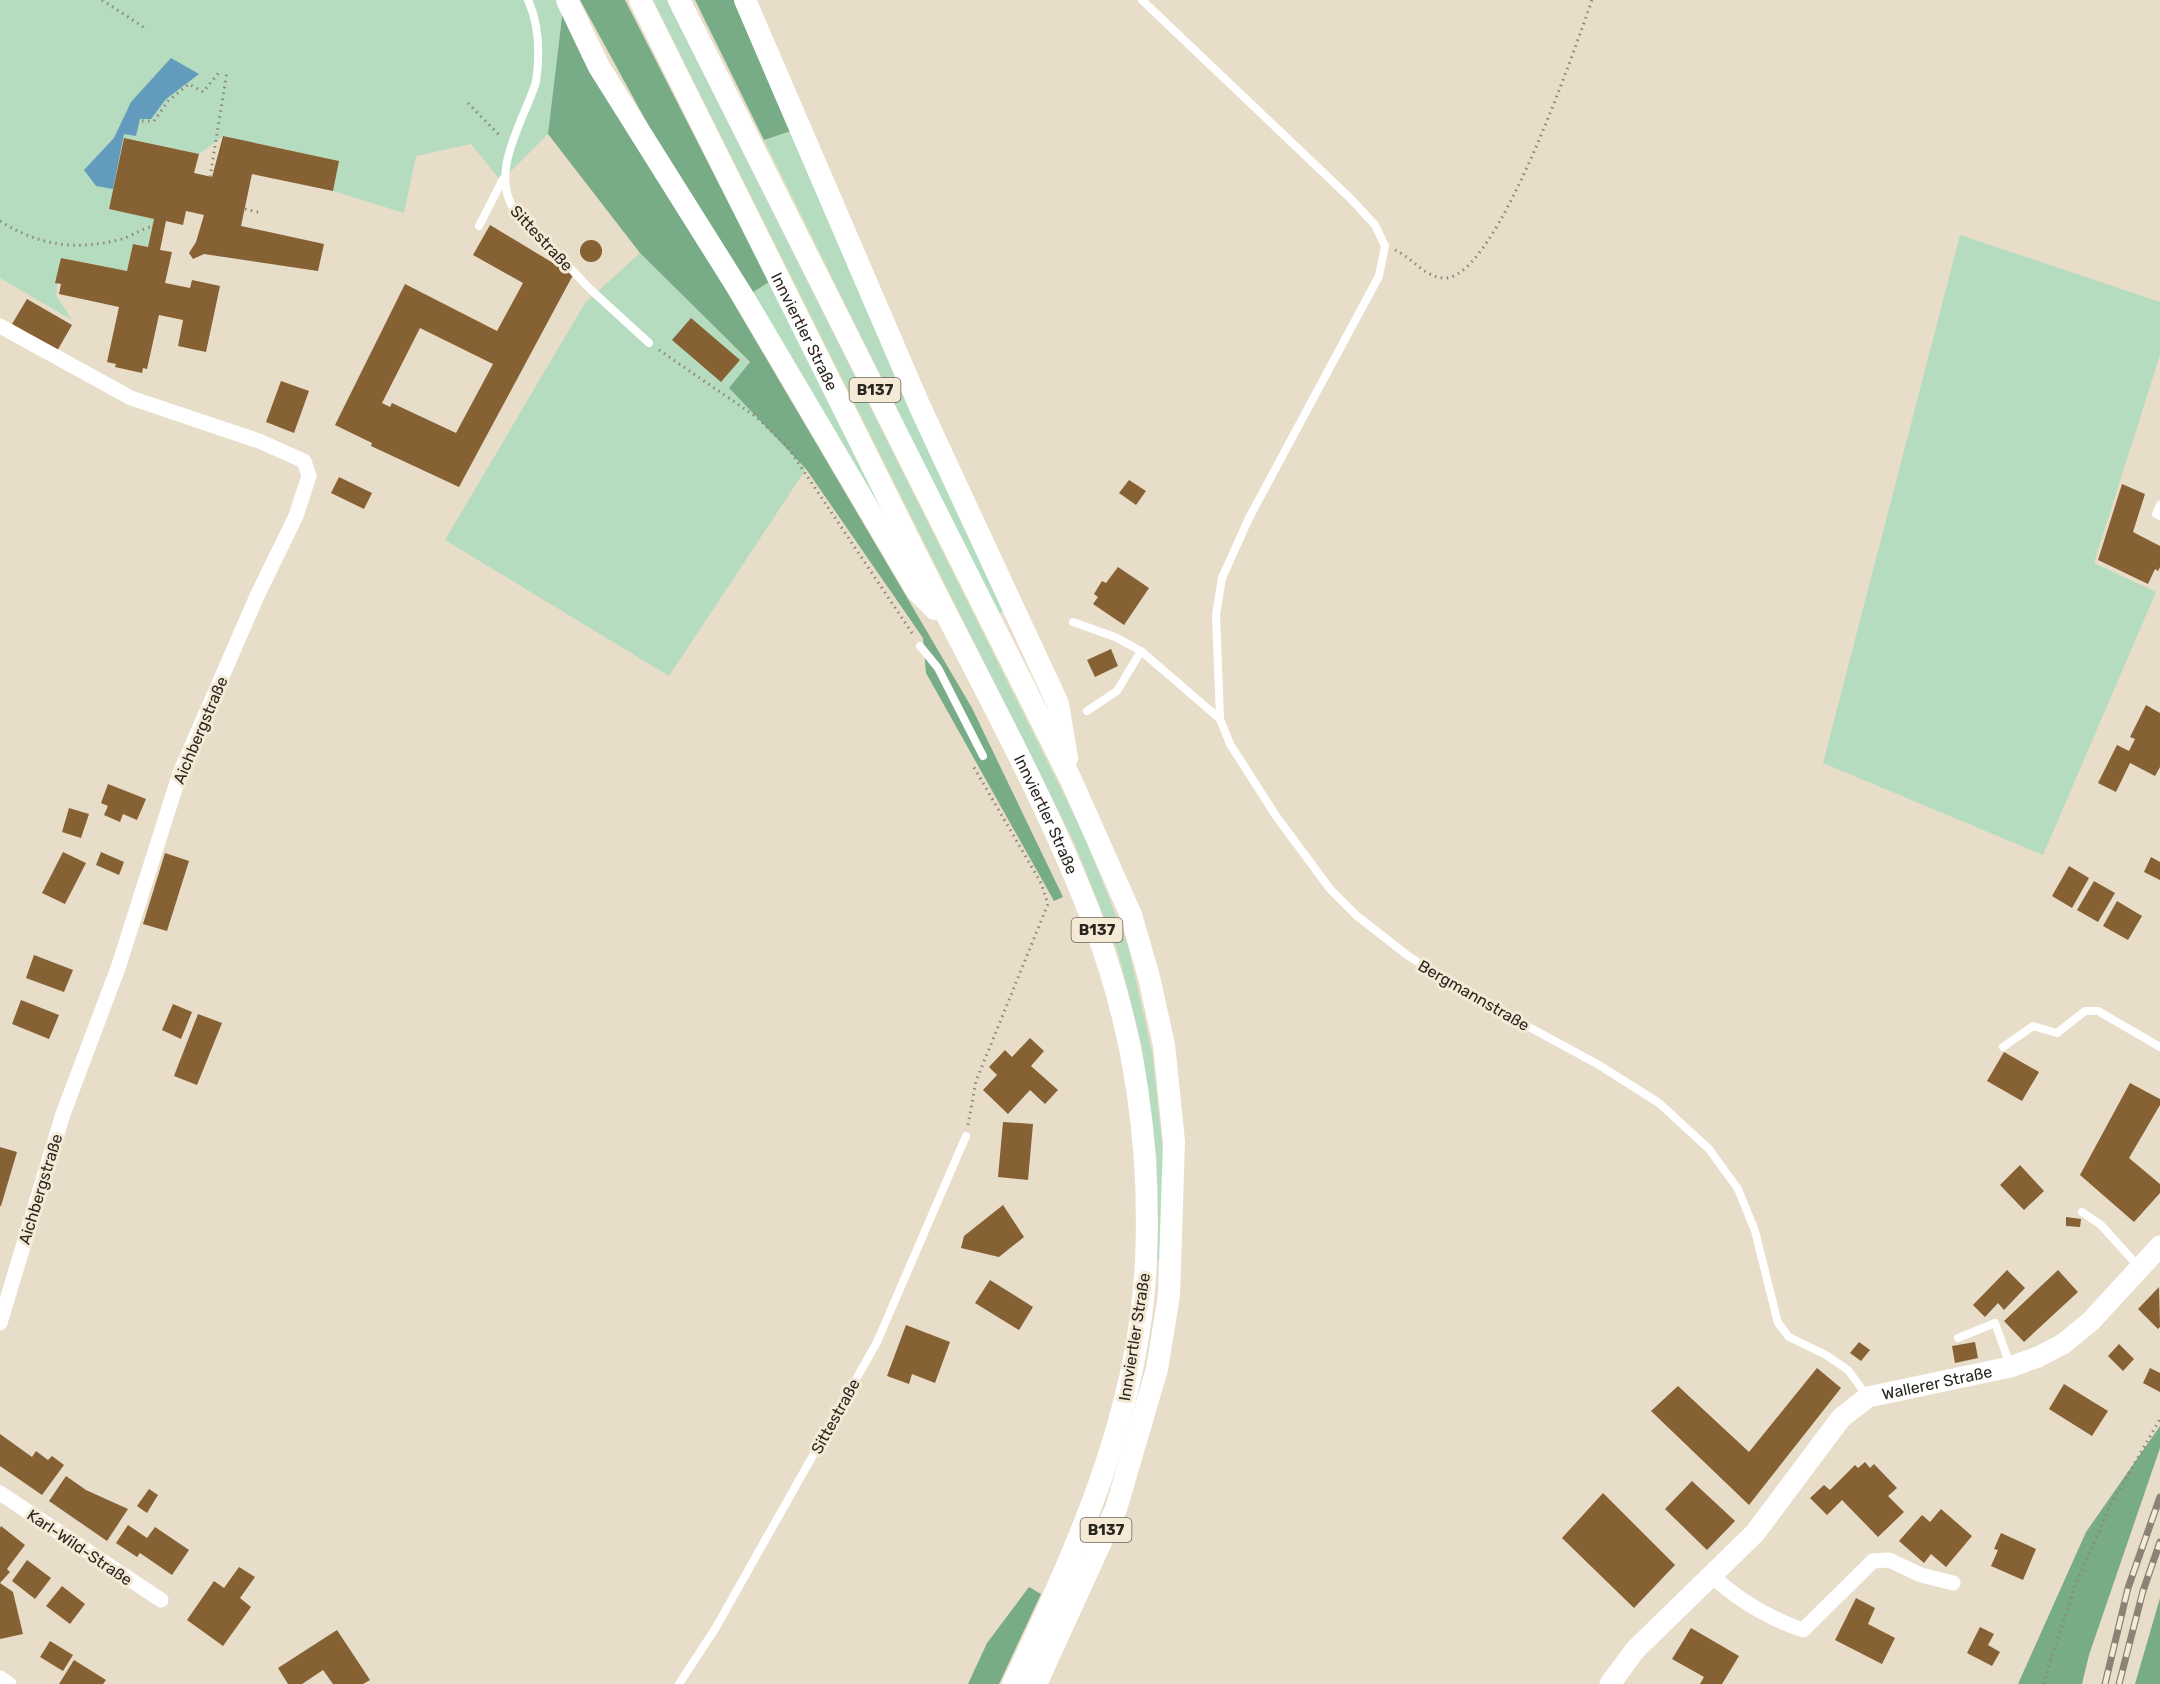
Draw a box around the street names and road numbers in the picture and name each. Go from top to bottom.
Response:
street label: Sittestraße [506,202,577,275]
street label: Innviertler Straße [767,269,842,394]
road number: B137 [850,378,900,402]
street label: Aichbergstraße [169,674,232,787]
street label: Innviertler Straße [1010,752,1082,877]
road number: B137 [1072,918,1122,942]
street label: Bergmannstraße [1415,956,1533,1035]
street label: Aichbergstraße [15,1131,66,1247]
street label: Innviertler Straße [1115,1272,1154,1402]
street label: Wallerer Straße [1880,1362,1994,1404]
street label: Sittestraße [807,1375,864,1457]
street label: Karl-Wild-Straße [24,1505,136,1590]
road number: B137 [1080,1518,1132,1542]

